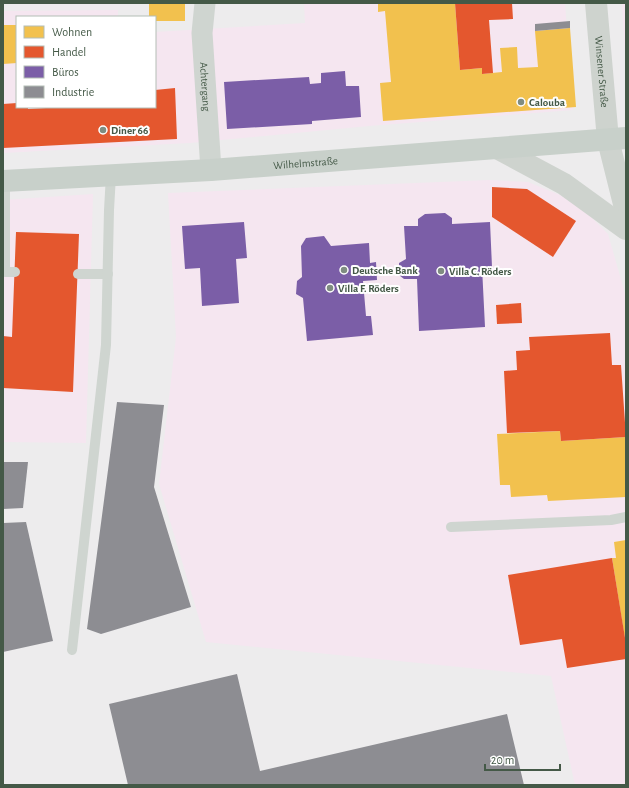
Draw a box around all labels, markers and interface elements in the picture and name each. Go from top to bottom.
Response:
legend [16,16,156,108]
text: Wohnen [52,26,92,38]
street label: Winsener Straße [593,35,610,108]
text: Handel [52,46,86,58]
street label: Achtergang [198,62,212,112]
text: Büros [52,66,79,78]
text: Industrie [52,86,94,98]
marker: Calouba [516,97,526,107]
place label: Calouba [529,97,566,108]
marker: Diner 66 [98,125,108,135]
place label: Diner 66 [111,125,148,136]
street label: Wilhelmstraße [273,155,338,171]
marker: Deutsche Bank [339,265,349,275]
place label: Deutsche Bank [352,265,418,276]
marker: Villa C. Röders [436,266,446,276]
place label: Villa C. Röders [449,266,512,277]
marker: Villa F. Röders [325,283,335,293]
place label: Villa F. Röders [338,283,399,294]
scale bar [485,746,560,772]
text: 20 m [491,754,514,766]

